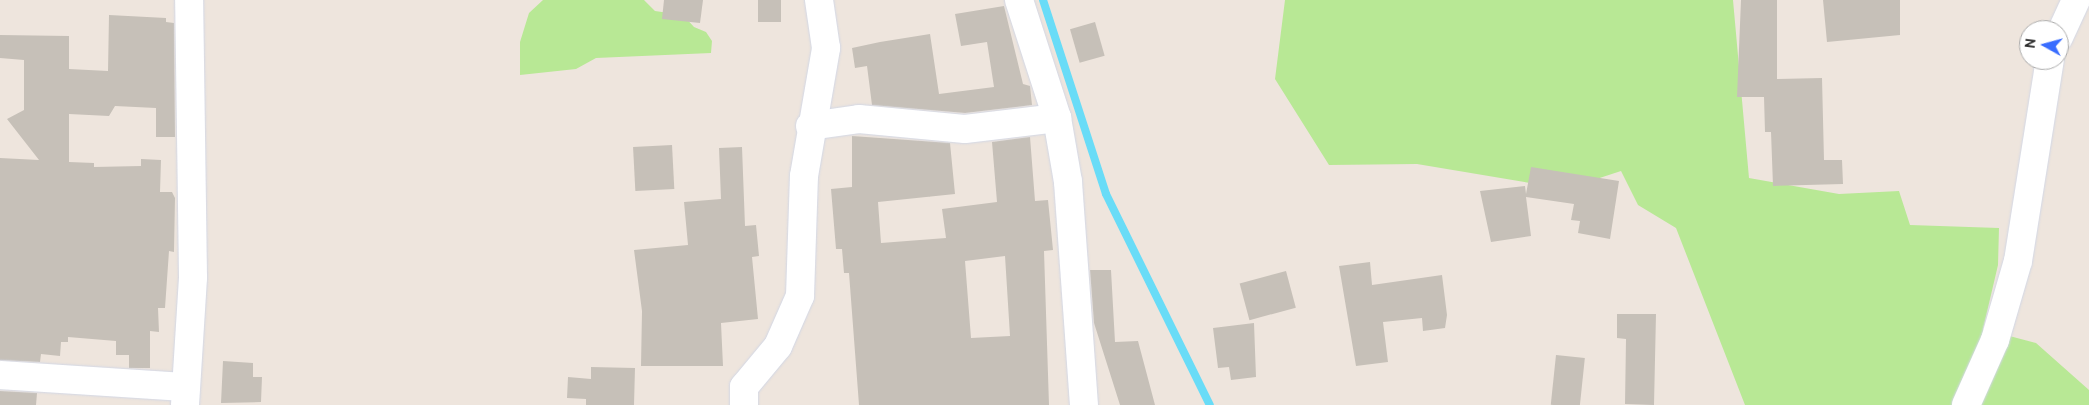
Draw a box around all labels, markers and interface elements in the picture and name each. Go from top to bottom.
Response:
north arrow [2019,20,2069,70]
text: N [2021,37,2040,49]

